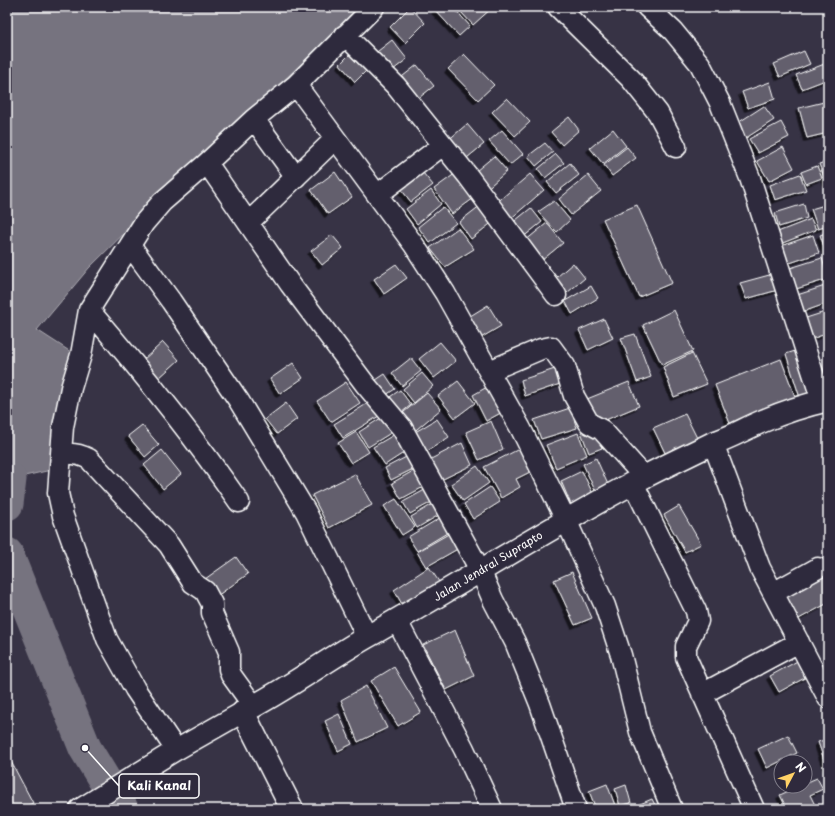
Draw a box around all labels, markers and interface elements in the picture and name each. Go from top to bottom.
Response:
street label: Jalan Jendral Suprapto [430,526,546,605]
north arrow [773,754,813,794]
text: N [792,758,810,776]
callout: Kali Kanal [119,774,199,798]
text: Kali Kanal [127,776,191,794]

